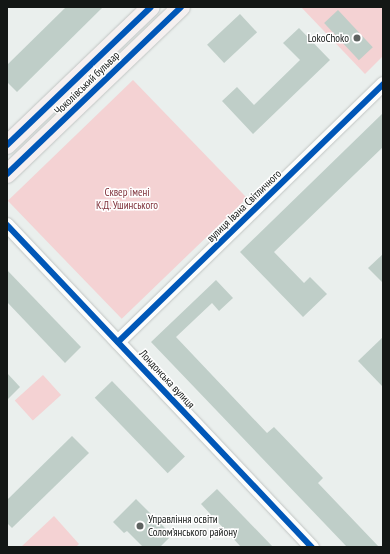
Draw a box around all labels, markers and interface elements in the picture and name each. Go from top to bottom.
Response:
place label: LokoChoko [308,31,349,45]
marker: LokoChoko [352,33,362,43]
street label: Чоколівський бульвар [52,49,122,117]
street label: вулиця Івана Світличного [204,167,284,245]
park label: Сквер імені К.Д. Ушинського [95,186,159,212]
street label: Лондонська вулиця [136,347,198,411]
place label: Управління освіти Солом’янського району [148,513,237,539]
marker: Управління освіти Солом’янського району [135,521,145,531]

